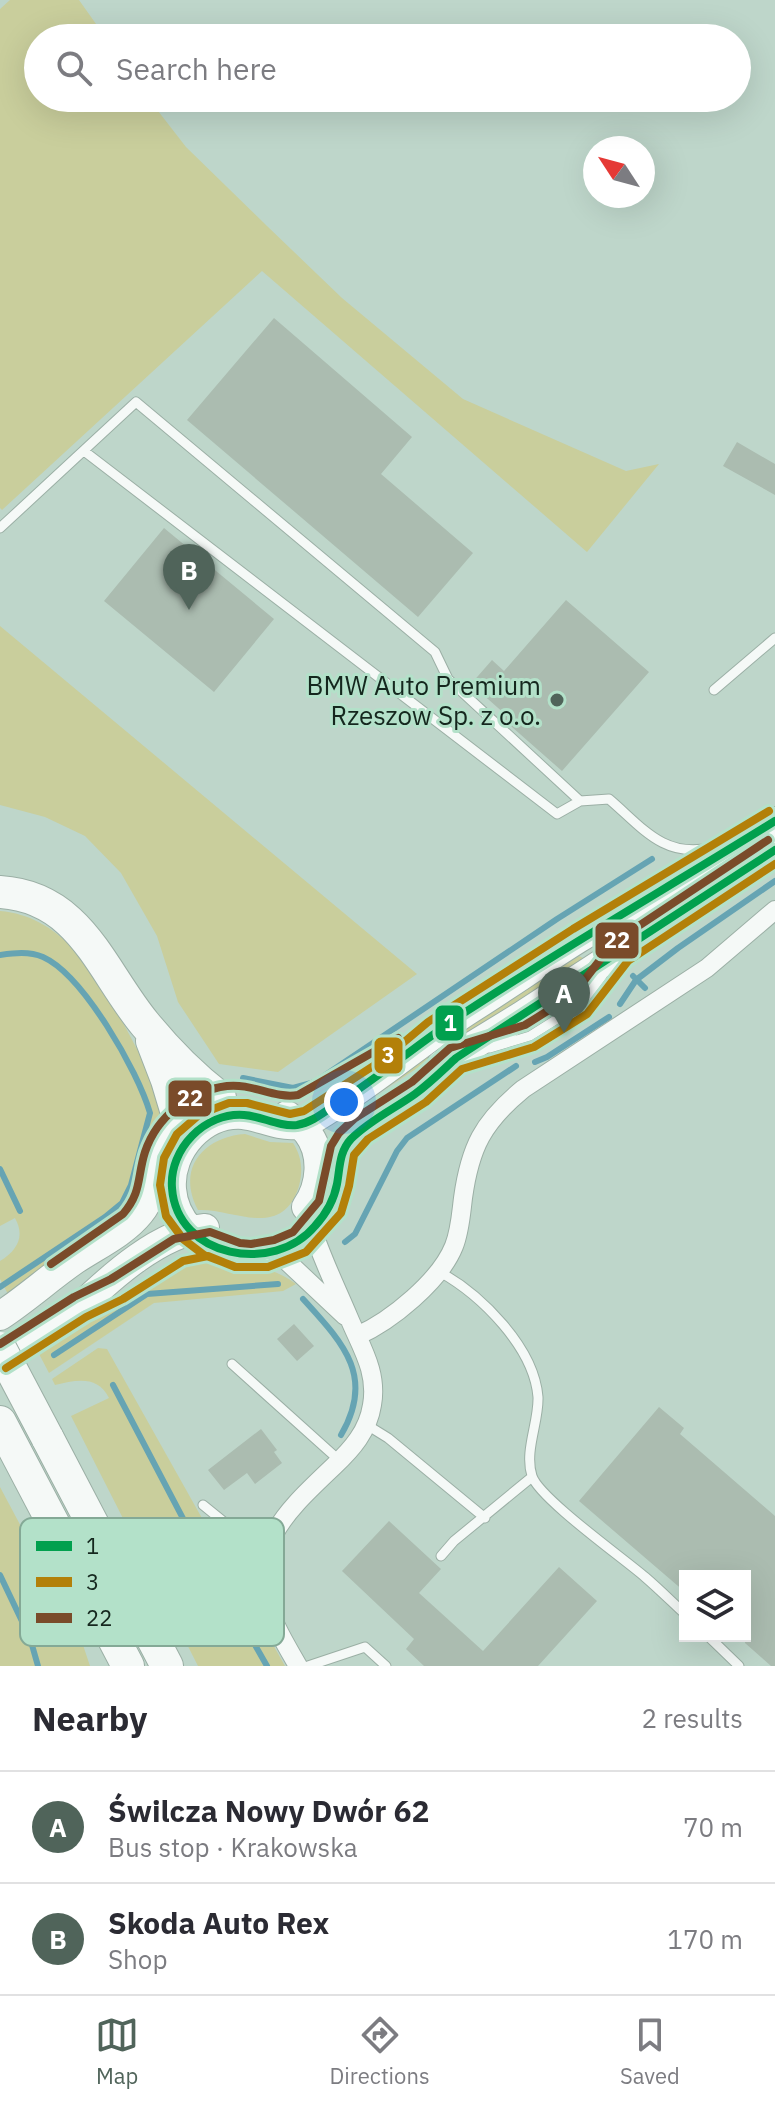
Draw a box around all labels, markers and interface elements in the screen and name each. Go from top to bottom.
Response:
search box [24,24,751,112]
icon: search [52,46,96,90]
text: Search here [116,49,277,88]
north arrow [583,136,655,208]
pin: B [163,544,215,610]
place label: BMW Auto Premium Rzeszow Sp. z o.o. [307,668,541,732]
marker: BMW Auto Premium Rzeszow Sp. z o.o. [548,691,566,709]
line badge: 22 [594,921,640,960]
text: 22 [604,925,630,954]
pin: A [538,967,590,1033]
line badge: 1 [434,1004,465,1042]
text: 1 [443,1008,457,1037]
line badge: 3 [373,1036,404,1075]
text: 3 [381,1040,395,1069]
line badge: 22 [167,1079,213,1118]
your location [324,1082,364,1122]
text: 22 [177,1083,203,1112]
legend [20,1518,284,1646]
text: 1 [86,1531,99,1560]
text: 3 [86,1567,99,1596]
map controls [679,1570,751,1642]
button: layers [679,1570,751,1642]
text: 22 [86,1603,112,1632]
text: Nearby [32,1696,147,1740]
text: 2 results [641,1701,743,1735]
text: Świlcza Nowy Dwór 62 [108,1791,429,1830]
text: A [49,1810,67,1844]
text: 70 m [683,1810,743,1844]
text: Bus stop · Krakowska [108,1830,358,1864]
text: Skoda Auto Rex [108,1903,329,1942]
text: B [49,1922,67,1956]
text: 170 m [667,1922,743,1956]
text: Shop [108,1942,168,1976]
tab: Map [95,2013,139,2090]
tab: Directions [330,2013,430,2090]
tab: Saved [620,2013,680,2090]

